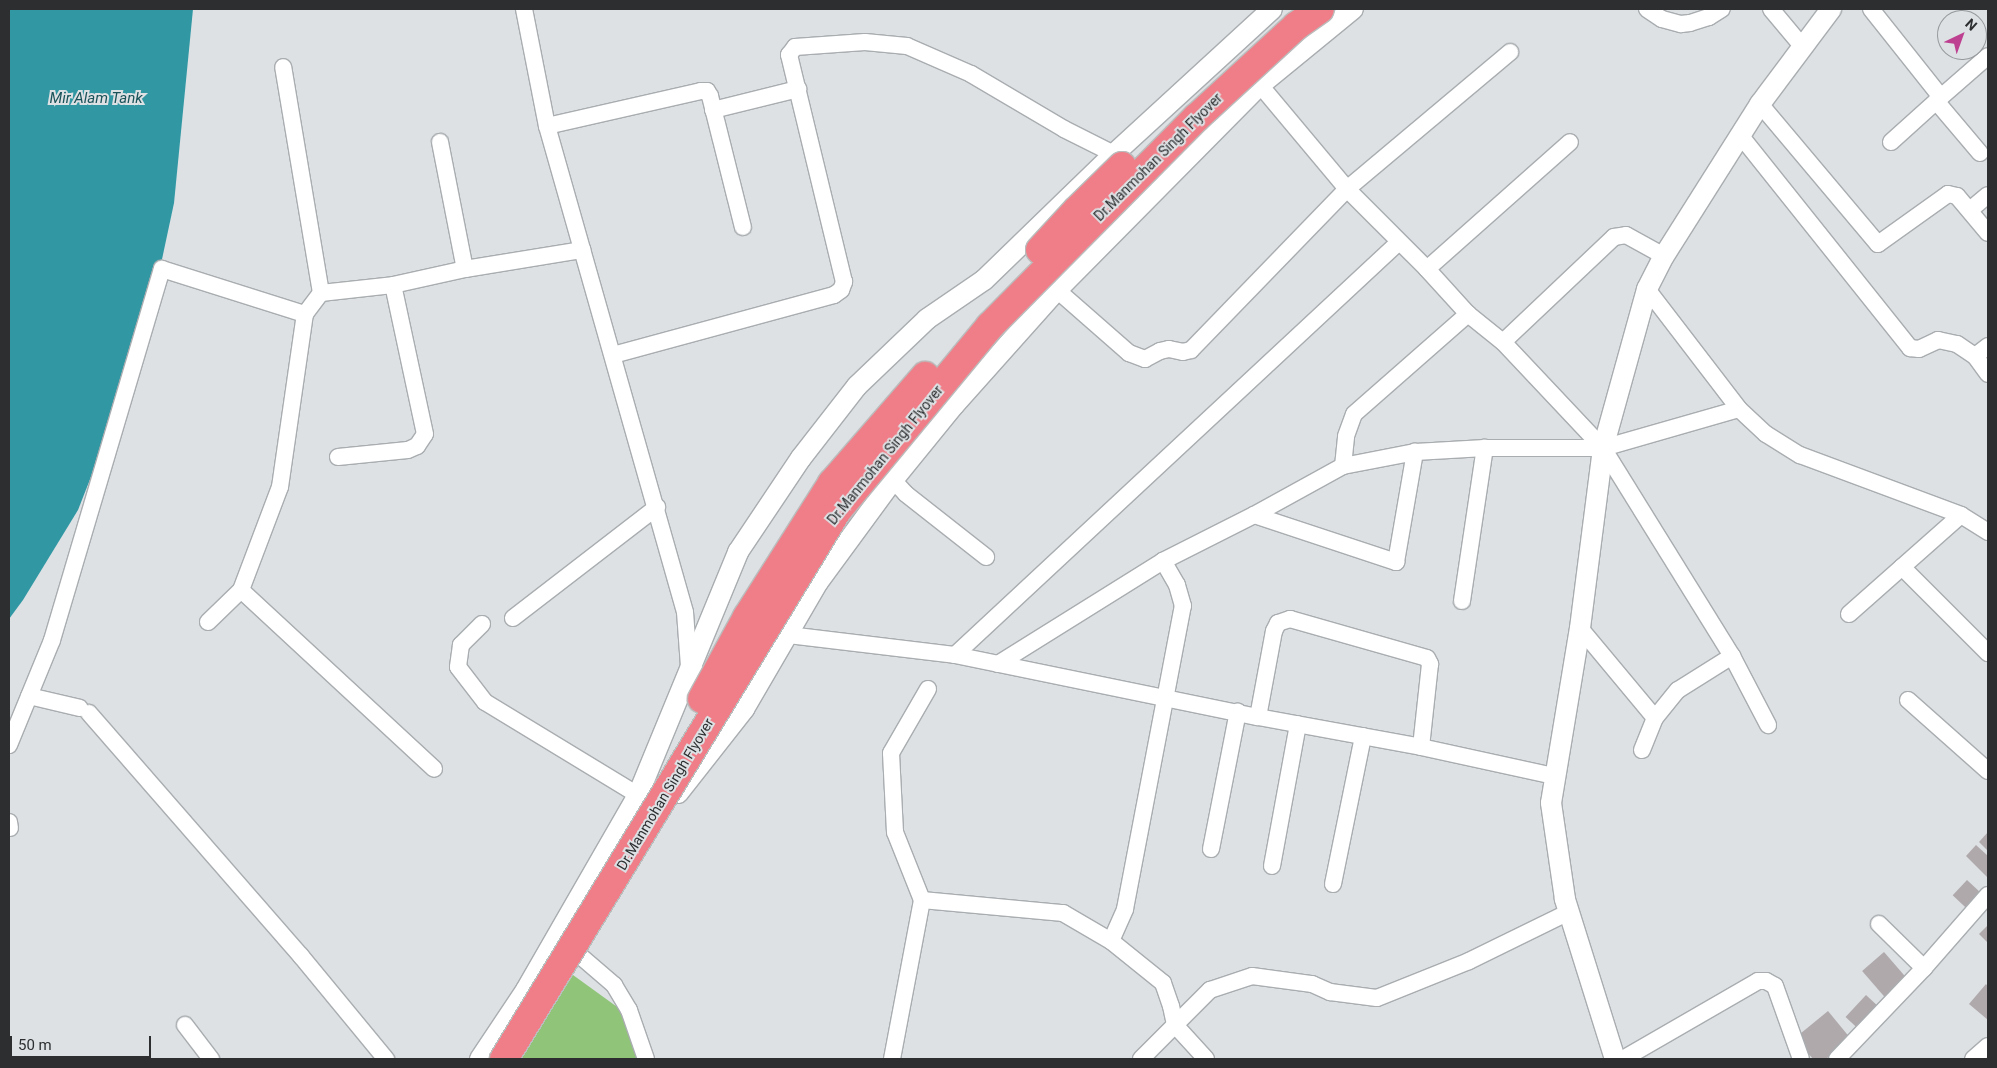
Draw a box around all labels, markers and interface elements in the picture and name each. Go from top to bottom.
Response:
north arrow [1937,10,1987,60]
text: N [1962,15,1980,34]
water label: Mir Alam Tank [49,90,143,108]
street label: Dr.Manmohan Singh Flyover [1091,90,1225,224]
street label: Dr.Manmohan Singh Flyover [824,382,946,528]
street label: Dr.Manmohan Singh Flyover [613,715,717,873]
scale bar [12,1026,154,1058]
text: 50 m [18,1036,52,1054]

